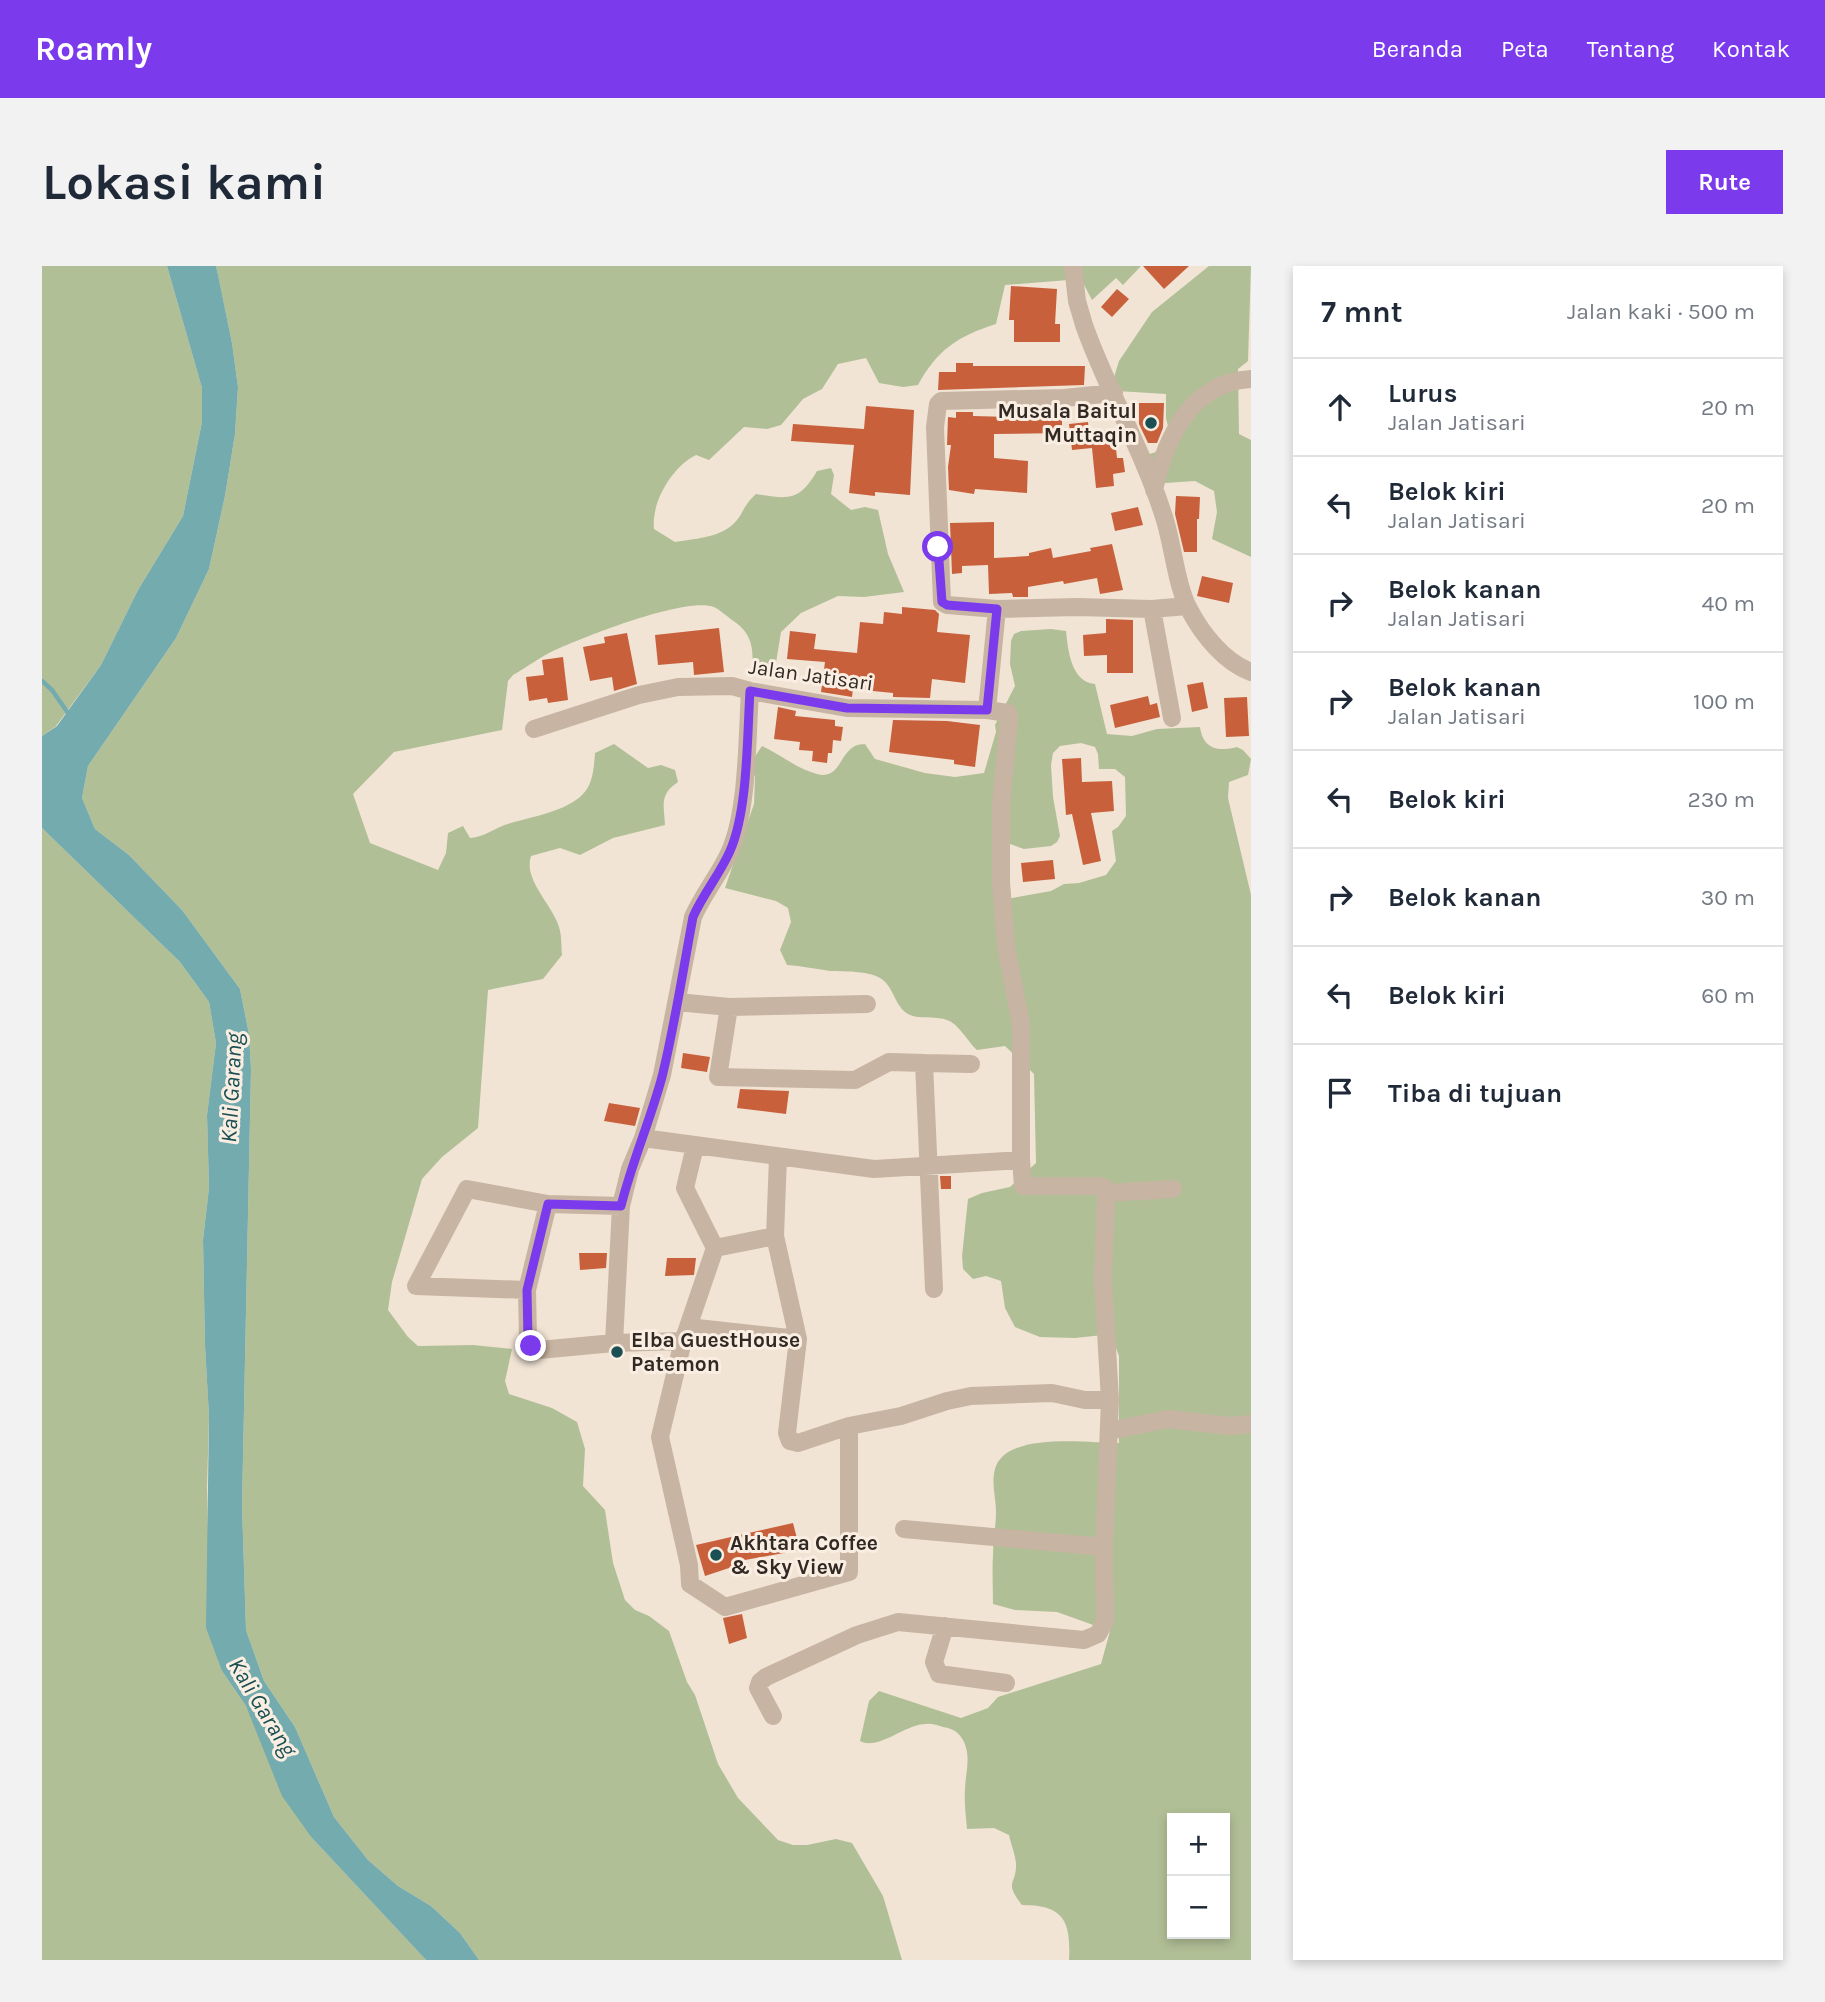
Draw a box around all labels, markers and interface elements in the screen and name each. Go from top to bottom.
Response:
text: Roamly [35,30,152,68]
text: Beranda [1372,35,1463,63]
text: Peta [1501,35,1549,63]
text: Tentang [1587,35,1674,63]
text: Kontak [1712,35,1790,63]
button: Rute [1666,150,1783,214]
text: Lokasi kami [42,154,326,211]
text: 7 mnt [1321,294,1403,330]
text: Jalan kaki · 500 m [1567,298,1755,325]
text: Lurus [1388,378,1457,409]
icon: ahead [1321,388,1359,426]
text: 20 m [1701,394,1755,421]
place label: Musala Baitul Muttaqin [997,399,1137,448]
text: Jalan Jatisari [1388,409,1526,436]
marker: Musala Baitul Muttaqin [1143,415,1159,431]
text: Belok kiri [1388,476,1506,507]
icon: left [1321,486,1359,524]
text: 20 m [1701,492,1755,519]
text: Jalan Jatisari [1388,507,1526,534]
route start [922,531,953,562]
text: Belok kanan [1388,574,1541,605]
icon: right [1321,584,1359,622]
text: 40 m [1702,590,1755,617]
text: Jalan Jatisari [1388,605,1526,632]
street label: Jalan Jatisari [747,654,875,696]
text: Belok kanan [1388,672,1541,703]
icon: right [1321,682,1359,720]
text: 100 m [1693,688,1755,715]
text: Jalan Jatisari [1388,703,1526,730]
icon: left [1321,780,1359,818]
text: Belok kiri [1388,784,1506,815]
text: 230 m [1687,786,1755,813]
icon: right [1321,878,1359,916]
text: Belok kanan [1388,882,1541,913]
text: 30 m [1701,884,1755,911]
icon: left [1321,976,1359,1014]
text: Belok kiri [1388,980,1506,1011]
text: 60 m [1701,982,1755,1009]
water label: Kali Garang [215,1031,248,1144]
icon: arrive [1321,1074,1359,1112]
text: Tiba di tujuan [1388,1078,1562,1109]
place label: Elba GuestHouse Patemon [631,1328,800,1376]
route end [515,1330,546,1361]
marker: Elba GuestHouse Patemon [609,1344,625,1360]
place label: Akhtara Coffee & Sky View [730,1531,878,1579]
marker: Akhtara Coffee & Sky View [708,1547,724,1563]
water label: Kali Garang [223,1653,303,1762]
map controls [1167,1813,1230,1939]
button: + [1167,1813,1230,1876]
button: − [1167,1876,1230,1939]

